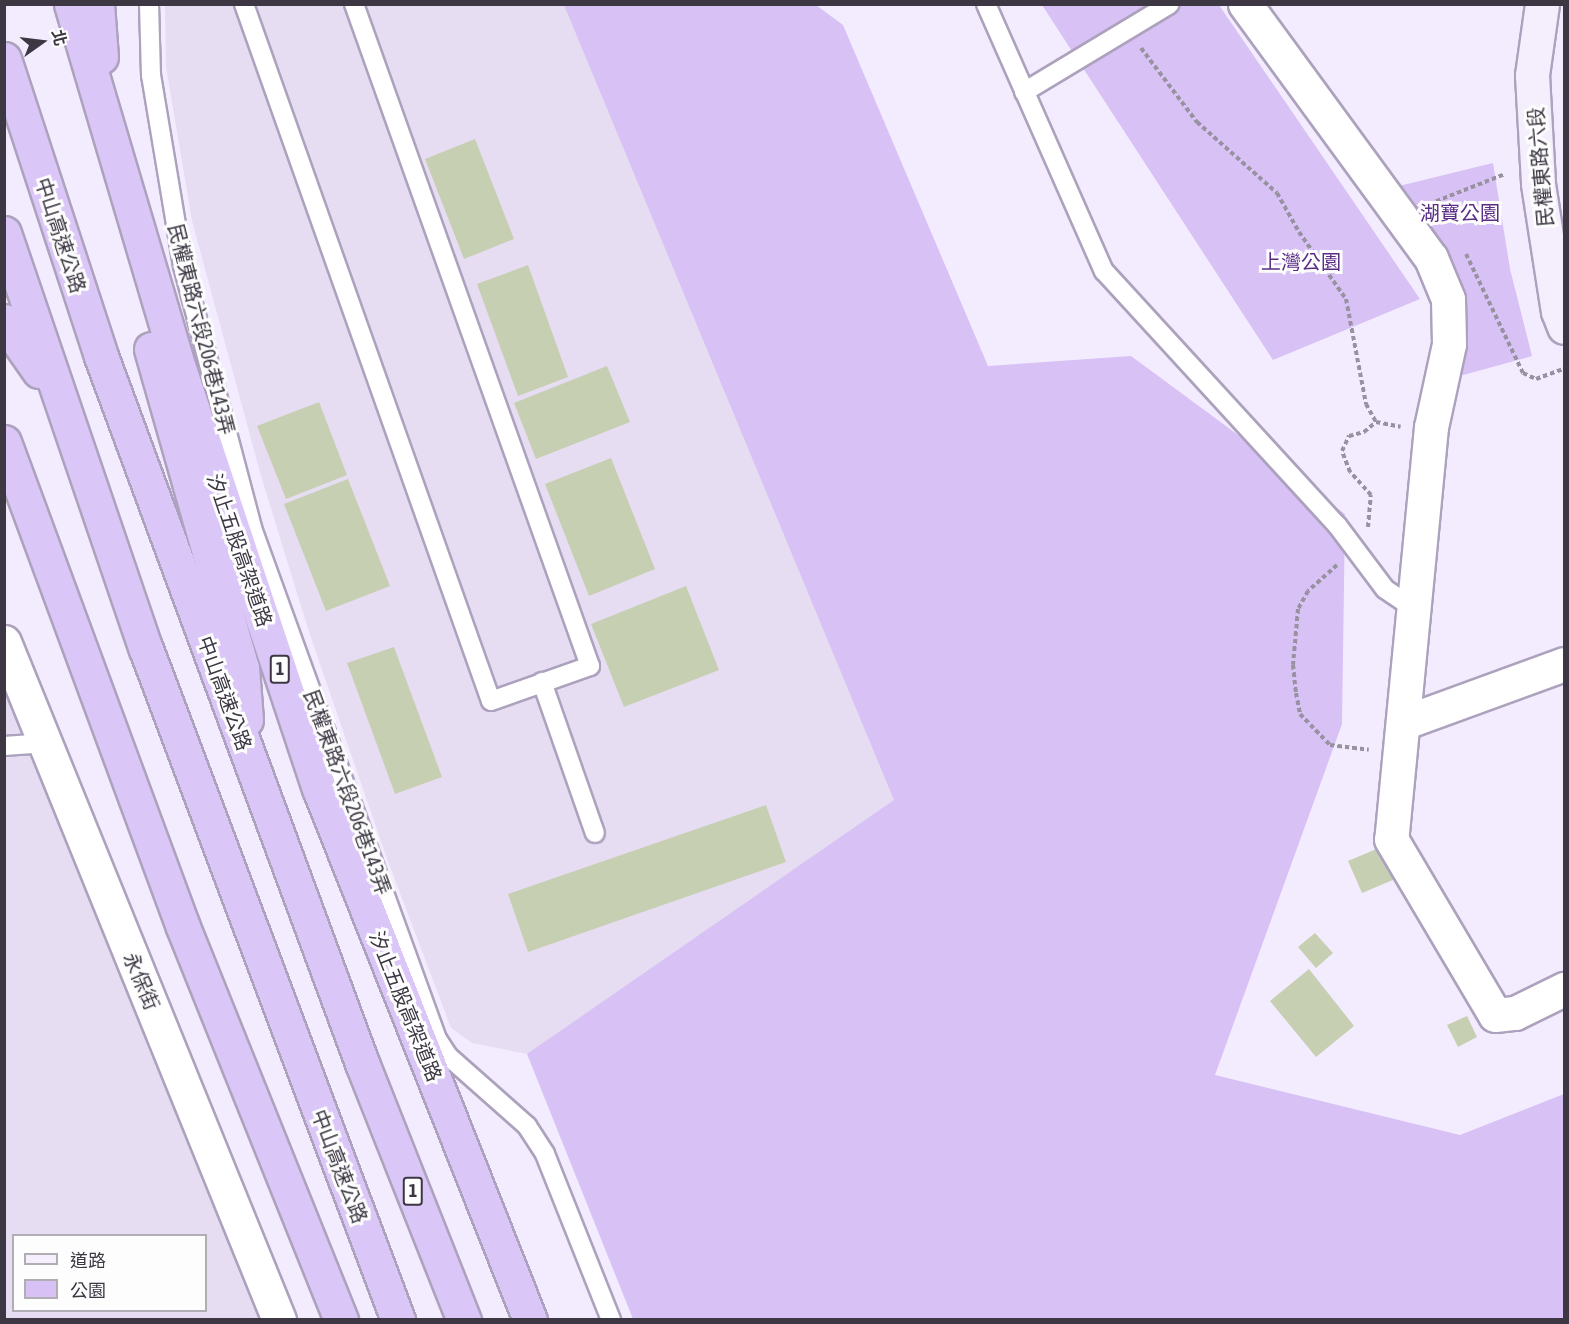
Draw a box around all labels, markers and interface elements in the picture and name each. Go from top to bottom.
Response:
north arrow [12,12,72,72]
text: 北 [49,28,70,48]
street label: 民權東路六段 [1523,106,1557,228]
street label: 中山高速公路 [31,174,91,296]
park label: 湖寶公園 [1420,200,1500,224]
street label: 民權東路六段206巷143弄 [164,221,240,437]
park label: 上灣公園 [1261,249,1341,273]
street label: 汐止五股高架道路 [203,470,277,630]
street label: 中山高速公路 [193,633,257,753]
road number: 1 [270,654,290,684]
street label: 民權東路六段206巷143弄 [300,686,396,898]
street label: 汐止五股高架道路 [365,927,447,1085]
street label: 永保街 [119,949,165,1013]
street label: 中山高速公路 [307,1106,373,1226]
road number: 1 [402,1176,424,1206]
legend [12,1234,207,1312]
text: 道路 [70,1250,106,1271]
text: 公園 [70,1280,106,1301]

